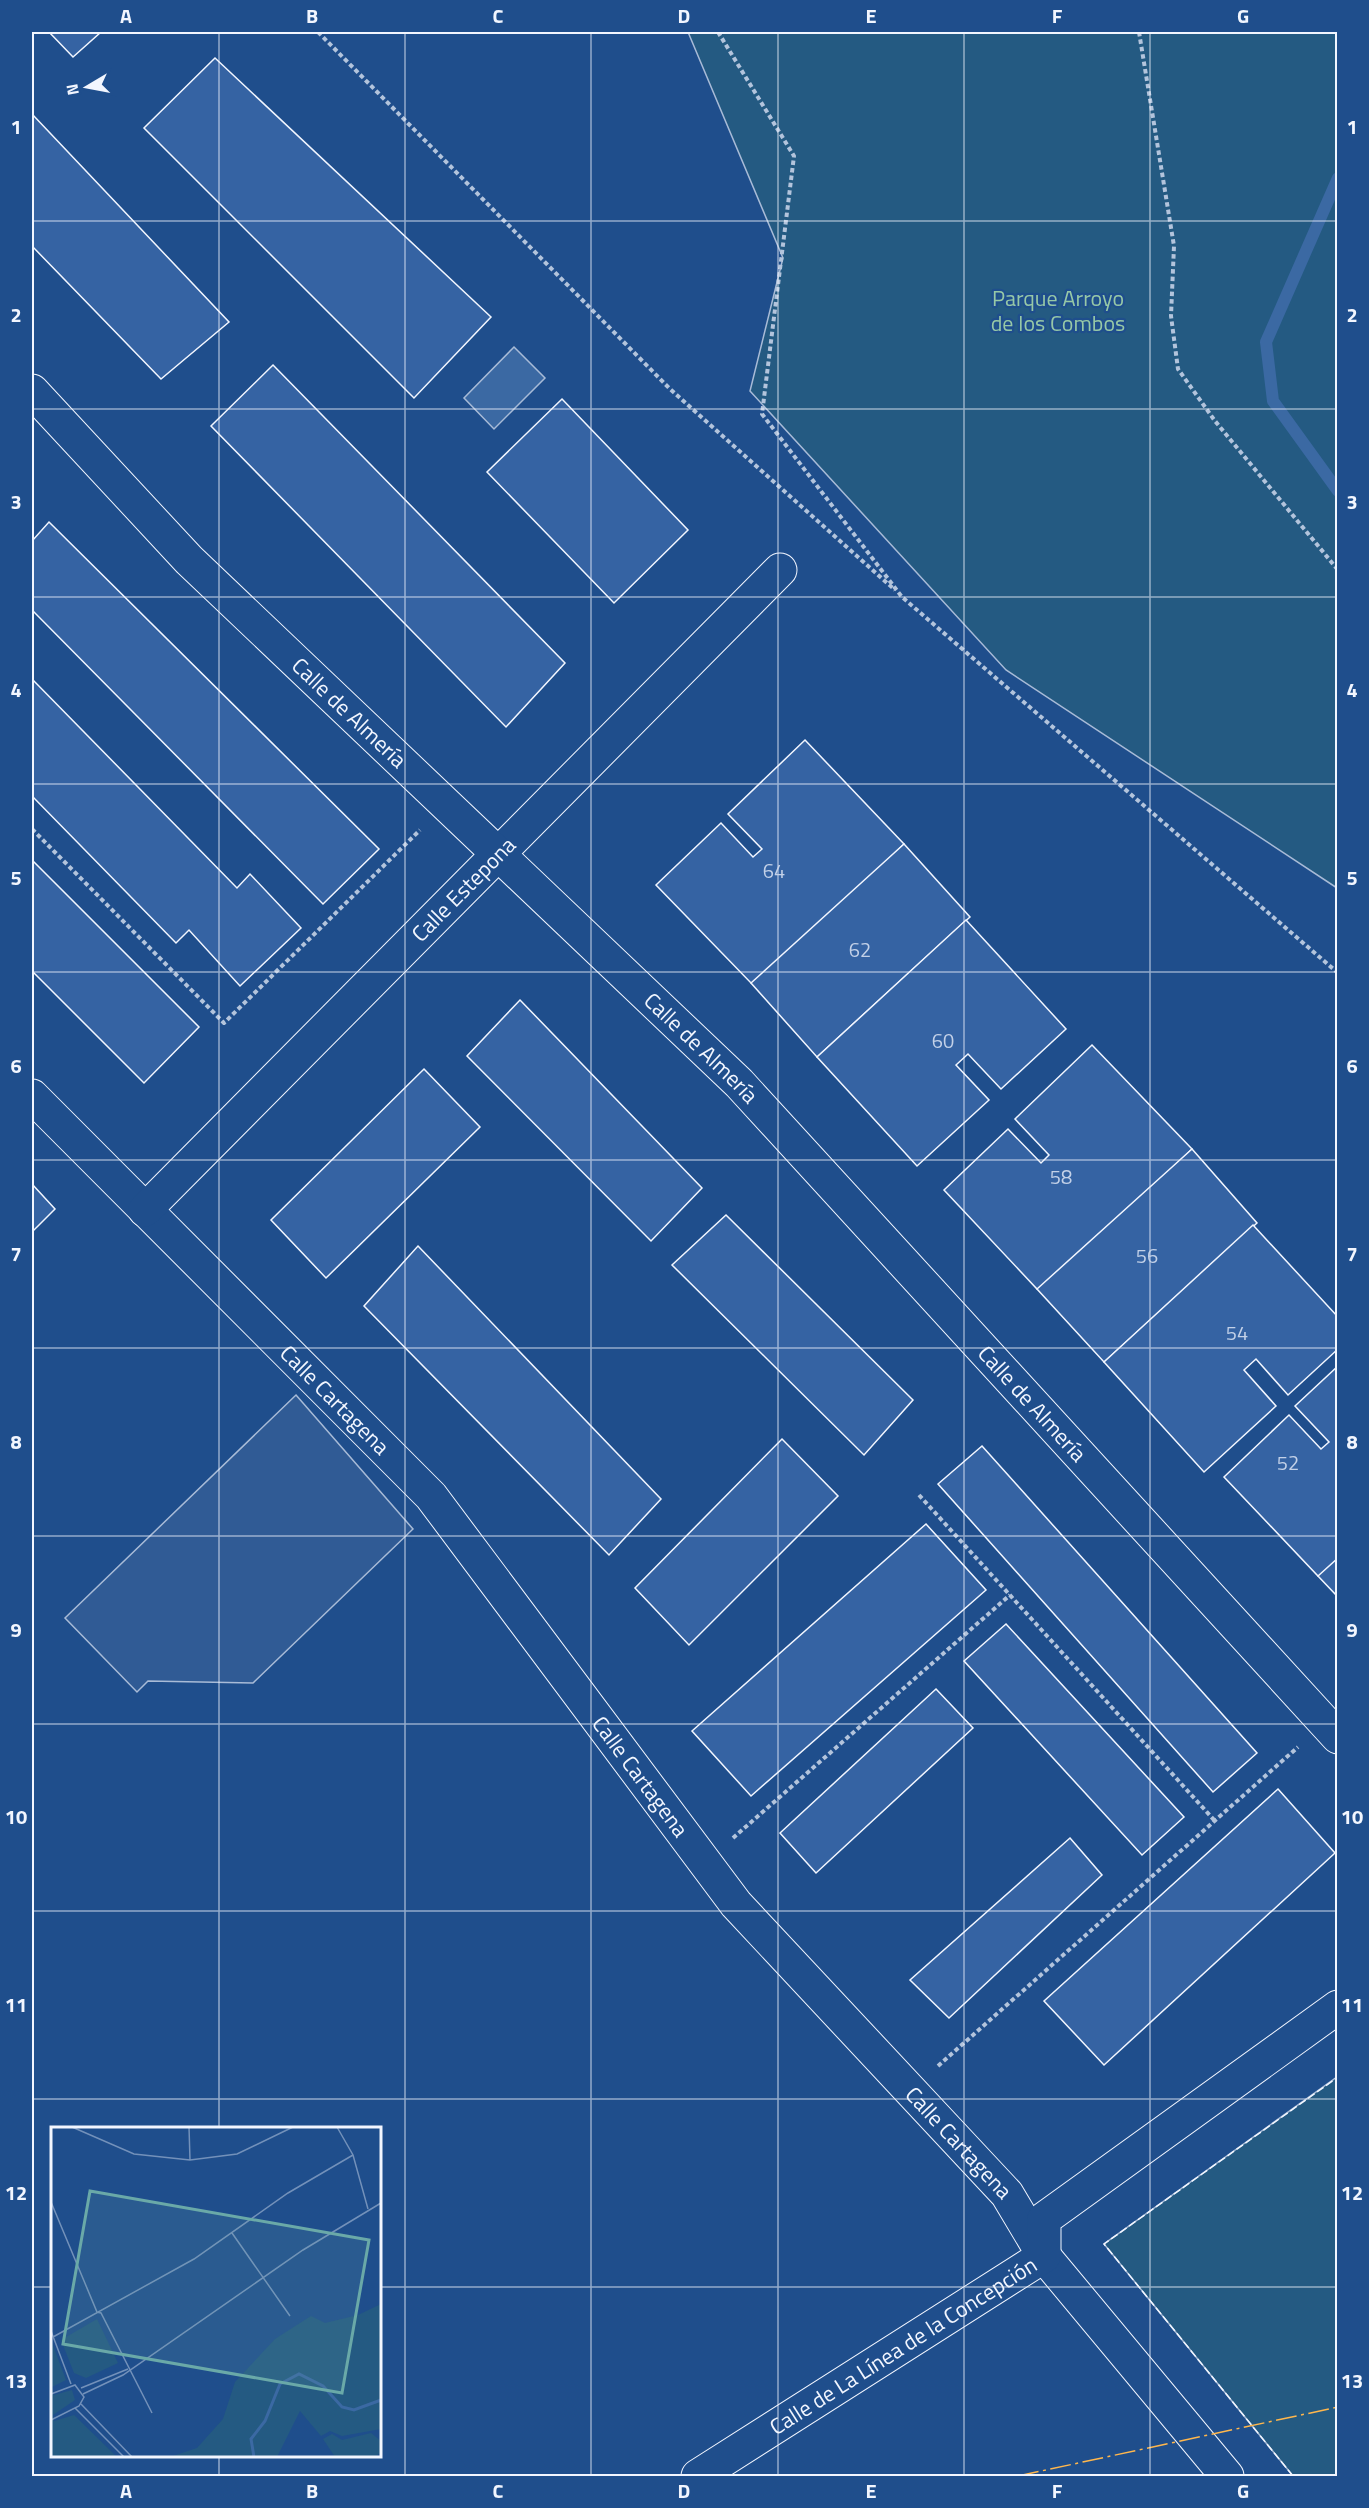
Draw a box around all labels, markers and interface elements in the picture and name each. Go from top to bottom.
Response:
text: A [120,0,132,31]
text: B [306,0,318,31]
text: C [493,0,504,31]
text: D [678,0,690,31]
text: E [865,0,877,31]
text: F [1052,0,1063,31]
text: G [1237,0,1249,31]
north arrow [57,57,117,117]
text: N [59,82,85,97]
text: 1 [10,111,22,142]
text: 1 [1346,111,1358,142]
park label: Parque Arroyo de los Combos [991,281,1125,340]
text: 2 [10,299,22,330]
text: 2 [1346,299,1358,330]
text: 3 [10,486,22,517]
text: 3 [1346,486,1358,517]
street label: Calle de Almería [284,649,415,776]
text: 4 [10,674,22,705]
text: 4 [1346,674,1358,705]
street label: Calle Estepona [403,829,524,950]
house number: 64 [763,855,785,886]
text: 5 [10,862,22,893]
text: 5 [1346,862,1358,893]
house number: 62 [849,934,871,965]
street label: Calle de Almería [636,984,767,1111]
house number: 60 [932,1025,954,1056]
text: 6 [10,1050,22,1081]
text: 6 [1346,1050,1358,1081]
house number: 58 [1050,1161,1072,1192]
text: 7 [10,1238,22,1269]
text: 7 [1346,1238,1358,1269]
house number: 56 [1136,1240,1158,1271]
house number: 54 [1226,1317,1248,1348]
street label: Calle Cartagena [272,1337,398,1463]
street label: Calle de Almería [970,1337,1095,1469]
text: 8 [10,1426,22,1457]
text: 8 [1346,1426,1358,1457]
house number: 52 [1277,1447,1299,1478]
text: 9 [10,1614,22,1645]
text: 9 [1346,1614,1358,1645]
street label: Calle Cartagena [584,1709,697,1844]
text: 10 [5,1801,27,1832]
text: 10 [1341,1801,1363,1832]
text: 11 [5,1989,27,2020]
text: 11 [1341,1989,1363,2020]
street label: Calle Cartagena [897,2078,1021,2207]
inset map [51,2127,381,2457]
text: 12 [5,2177,27,2208]
text: 12 [1341,2177,1363,2208]
street label: Calle de La Línea de la Concepción [763,2248,1044,2443]
text: 13 [5,2365,27,2396]
text: 13 [1341,2365,1363,2396]
text: A [120,2475,132,2506]
text: B [306,2475,318,2506]
text: C [493,2475,504,2506]
text: D [678,2475,690,2506]
text: E [865,2475,877,2506]
text: F [1052,2475,1063,2506]
text: G [1237,2475,1249,2506]

